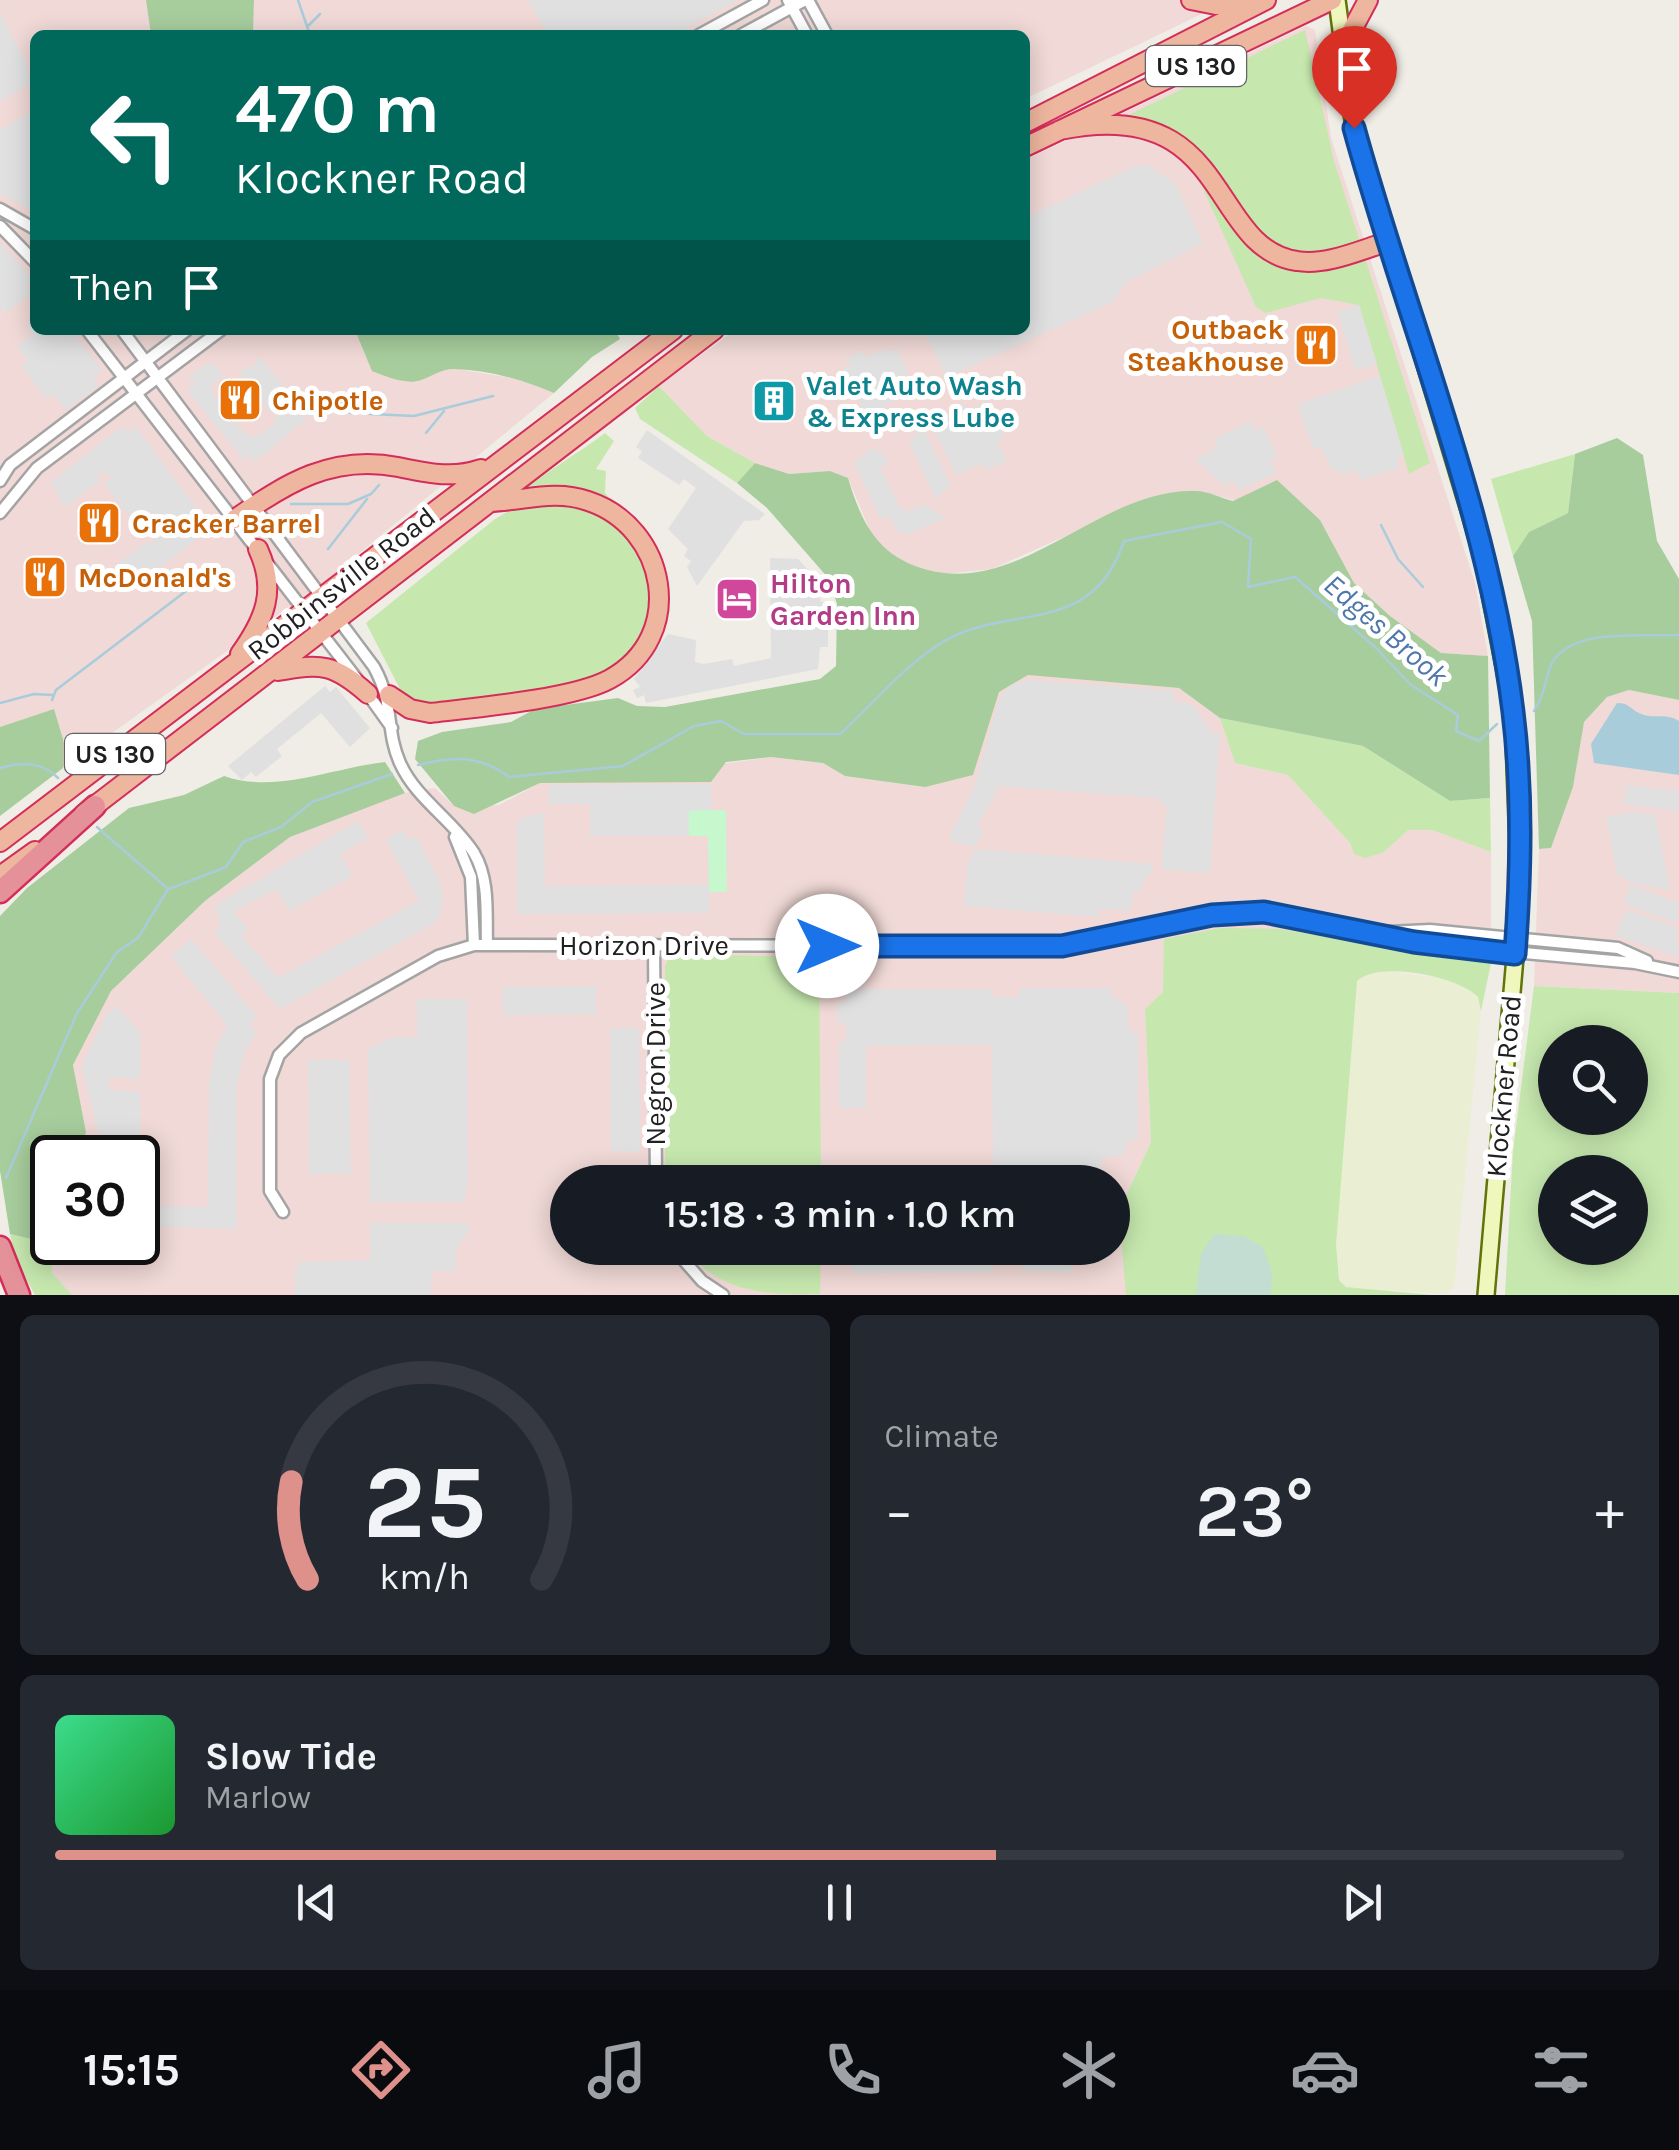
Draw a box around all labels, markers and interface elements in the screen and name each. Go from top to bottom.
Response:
pin [1312,26,1397,129]
icon: arrive [1327,41,1382,96]
road number: US 130 [1146,46,1246,86]
text: 470 m [235,68,440,150]
icon: left [70,70,200,200]
text: Klockner Road [235,152,529,204]
icon: arrive [174,260,229,315]
text: Then [70,265,154,310]
place label: Outback Steakhouse [1127,313,1284,378]
restaurant icon: Outback Steakhouse [1293,322,1339,368]
place label: Valet Auto Wash & Express Lube [806,369,1023,434]
restaurant icon: Chipotle [217,377,263,423]
building icon: Valet Auto Wash & Express Lube [751,378,797,424]
place label: Chipotle [272,384,384,417]
restaurant icon: Cracker Barrel [76,500,122,546]
street label: Robbinsville Road [241,500,442,667]
place label: Cracker Barrel [132,507,321,540]
restaurant icon: McDonald's [22,554,68,600]
place label: McDonald's [78,561,232,594]
water label: Edges Brook [1317,566,1456,694]
place label: Hilton Garden Inn [770,567,916,632]
hotel icon: Hilton Garden Inn [714,576,760,622]
road number: US 130 [65,734,165,774]
position arrow [775,894,879,998]
street label: Horizon Drive [559,929,729,962]
street label: Negron Drive [639,982,672,1146]
street label: Klockner Road [1479,994,1528,1179]
map controls [1538,1025,1648,1265]
button: search [1538,1025,1648,1135]
speed limit sign: 30 [30,1135,160,1265]
button: layers [1538,1155,1648,1265]
text: 15:18 · 3 min · 1.0 km [664,1192,1016,1237]
text: Climate [885,1418,999,1455]
text: 25 [363,1442,486,1563]
text: 23° [1195,1467,1314,1555]
text: − [885,1479,913,1543]
text: + [1595,1479,1624,1543]
text: km/h [379,1556,470,1598]
text: Slow Tide [205,1734,377,1779]
text: Marlow [205,1779,311,1816]
icon: previous [289,1875,344,1930]
icon: pause [812,1875,867,1930]
icon: next [1335,1875,1390,1930]
icon: directions [346,2035,416,2105]
icon: music [582,2035,652,2105]
icon: phone [818,2035,888,2105]
icon: climate [1054,2035,1124,2105]
icon: car [1290,2035,1360,2105]
icon: filters [1526,2035,1596,2105]
text: 15:15 [83,2044,180,2096]

